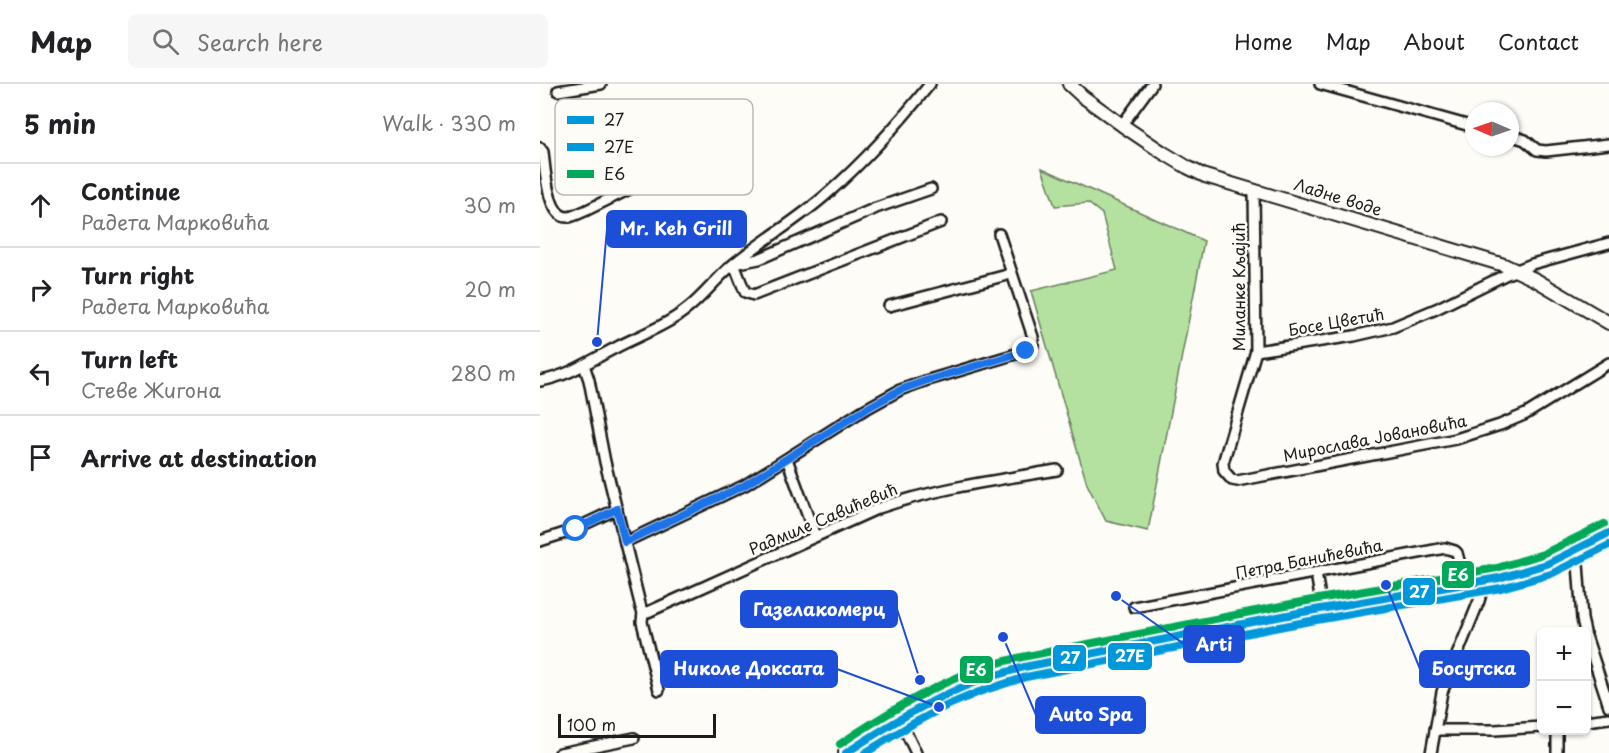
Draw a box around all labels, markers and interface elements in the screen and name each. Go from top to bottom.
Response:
search box [128,14,548,68]
text: Map [30,20,92,63]
icon: search [149,25,182,58]
text: Search here [197,25,323,58]
text: Home [1234,25,1293,57]
text: Map [1326,25,1371,57]
text: About [1404,25,1465,57]
text: Contact [1498,25,1579,57]
legend [555,99,753,195]
north arrow [1465,102,1519,156]
text: 5 min [24,104,96,143]
text: 27 [604,107,624,131]
text: Walk · 330 m [382,108,516,138]
text: 27E [604,134,634,158]
text: E6 [604,161,625,185]
street label: Ладне воде [1291,171,1385,221]
text: Continue [81,174,180,207]
icon: ahead [24,189,57,222]
text: 30 m [463,190,516,220]
text: Радета Марковића [81,207,269,237]
callout: Mr. Keh Grill [607,211,746,247]
text: Mr. Keh Grill [620,214,732,241]
street label: Миланке Кљајић [1226,223,1250,351]
text: Turn right [81,258,194,291]
icon: right [24,273,57,306]
text: 20 m [464,274,516,304]
text: Радета Марковића [81,291,269,321]
street label: Босе Цветић [1286,301,1386,341]
route end [1012,337,1038,363]
text: Turn left [81,342,178,375]
icon: left [24,357,57,390]
text: 280 m [451,358,516,388]
text: Стеве Жигона [81,375,221,405]
street label: Мирослава Јовановића [1281,407,1469,467]
icon: arrive [24,441,57,474]
text: Arrive at destination [81,441,317,474]
street label: Радмиле Савићевић [745,476,901,560]
route start [562,515,588,541]
street label: Петра Банићевића [1233,532,1384,584]
line badge: E6 [1441,560,1475,589]
text: E6 [1447,562,1469,586]
line badge: 27 [1402,577,1436,606]
text: 27 [1409,579,1430,603]
callout: Газелакомерц [741,591,897,627]
text: Газелакомерц [753,595,886,622]
callout: Arti [1184,626,1244,662]
map controls [1537,627,1591,735]
button: + [1537,627,1591,681]
text: Arti [1195,630,1232,657]
line badge: 27E [1107,642,1153,671]
text: 27E [1115,643,1145,667]
line badge: 27 [1052,644,1087,672]
text: 27 [1060,645,1081,669]
callout: Николе Доксата [661,651,837,687]
callout: Босутска [1420,651,1529,687]
text: Николе Доксата [674,654,825,681]
text: Босутска [1431,654,1517,681]
line badge: E6 [959,655,994,684]
text: E6 [965,657,987,681]
button: − [1537,681,1591,735]
callout: Auto Spa [1036,697,1145,733]
text: Auto Spa [1049,700,1134,727]
scale bar [558,711,716,738]
text: 100 m [567,712,616,736]

